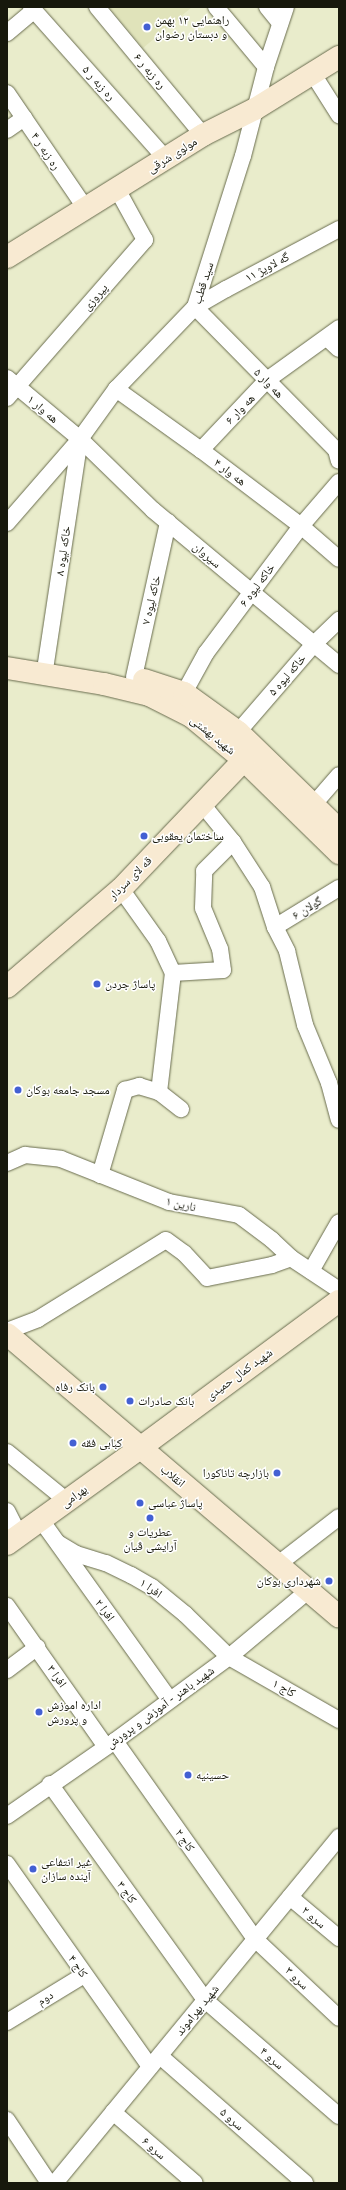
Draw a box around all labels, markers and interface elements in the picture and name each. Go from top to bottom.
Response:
place label: راهنمایی ۱۲ بهمن و دبستان رضوان [155,13,229,41]
marker: راهنمایی ۱۲ بهمن و دبستان رضوان [142,22,152,32]
street label: ره زبه ر ۶ [131,50,169,92]
street label: ره زبه ر ۵ [80,62,118,104]
street label: ره زبه ر ۴ [28,129,64,173]
street label: مولوی شرقی [145,134,199,176]
street label: گه لاویژ ۱۱ [242,249,292,285]
street label: سید قطب [189,260,217,306]
street label: پیروزی [79,281,111,313]
street label: هه وار ۵ [251,365,287,401]
street label: هه وار ۶ [222,391,258,427]
street label: هه وار ۱ [24,392,62,426]
street label: هه وار ۴ [211,455,249,489]
street label: خاکه لیوه ۸ [52,525,74,577]
street label: سیروان [190,539,224,571]
street label: خاکه لیوه ۶ [236,561,278,609]
street label: خاکه لیوه ۷ [138,574,164,626]
street label: خاکه لیوه ۵ [265,651,309,699]
street label: شهید بهشتی [187,712,239,758]
place label: ساختمان یعقوبی [152,829,224,843]
marker: ساختمان یعقوبی [139,831,149,841]
street label: قه لای سردار [105,853,155,903]
street label: گولان ۶ [289,893,325,923]
place label: پاساژ جردن [105,977,155,991]
marker: پاساژ جردن [92,979,102,989]
place label: مسجد جامعه بوکان [26,1083,110,1097]
marker: مسجد جامعه بوکان [13,1085,23,1095]
street label: نارین ۱ [164,1194,198,1214]
street label: شهید کمال حمیدی [203,1345,275,1403]
place label: بانک رفاه [55,1380,95,1394]
marker: بانک رفاه [98,1382,108,1392]
place label: بانک صادرات [138,1394,194,1408]
marker: بانک صادرات [125,1396,135,1406]
place label: کبابی فقه [81,1436,122,1450]
marker: کبابی فقه [68,1438,78,1448]
street label: انقلاب [158,1462,188,1490]
place label: بازارچه تاناکورا [203,1466,269,1480]
marker: بازارچه تاناکورا [272,1468,282,1478]
street label: بهرامی [58,1482,90,1510]
place label: پاساژ عباسی [148,1496,203,1510]
marker: پاساژ عباسی [135,1498,145,1508]
marker: عطریات و آرایشی ڤیان [145,1513,155,1523]
place label: عطریات و آرایشی ڤیان [123,1525,177,1553]
place label: شهرداری بوکان [257,1574,321,1588]
street label: افرا ۱ [137,1575,165,1601]
marker: شهرداری بوکان [324,1576,334,1586]
street label: افرا ۲ [92,1596,118,1624]
street label: افرا ۳ [44,1662,70,1690]
street label: شهید باهنر - آموزش و پرورش [103,1663,217,1751]
street label: کاج ۱ [270,1676,298,1700]
place label: اداره اموزش و پرورش [47,1698,101,1726]
marker: اداره اموزش و پرورش [34,1707,44,1717]
place label: حسینیه [196,1768,229,1782]
marker: حسینیه [183,1770,193,1780]
street label: کاج ۲ [172,1826,198,1854]
place label: غیر انتفاعی آینده سازان [41,1855,92,1883]
marker: غیر انتفاعی آینده سازان [28,1864,38,1874]
street label: کاج ۳ [114,1878,140,1906]
street label: سرو ۲ [299,1903,329,1931]
street label: کاج ۴ [65,1952,91,1980]
street label: سرو ۳ [282,1963,312,1993]
street label: شهید بهراموند [172,1982,222,2038]
street label: دوم [34,1988,56,2008]
street label: سرو ۴ [257,2044,287,2072]
street label: سرو ۵ [217,2105,247,2133]
street label: سرو ۶ [139,2134,169,2162]

